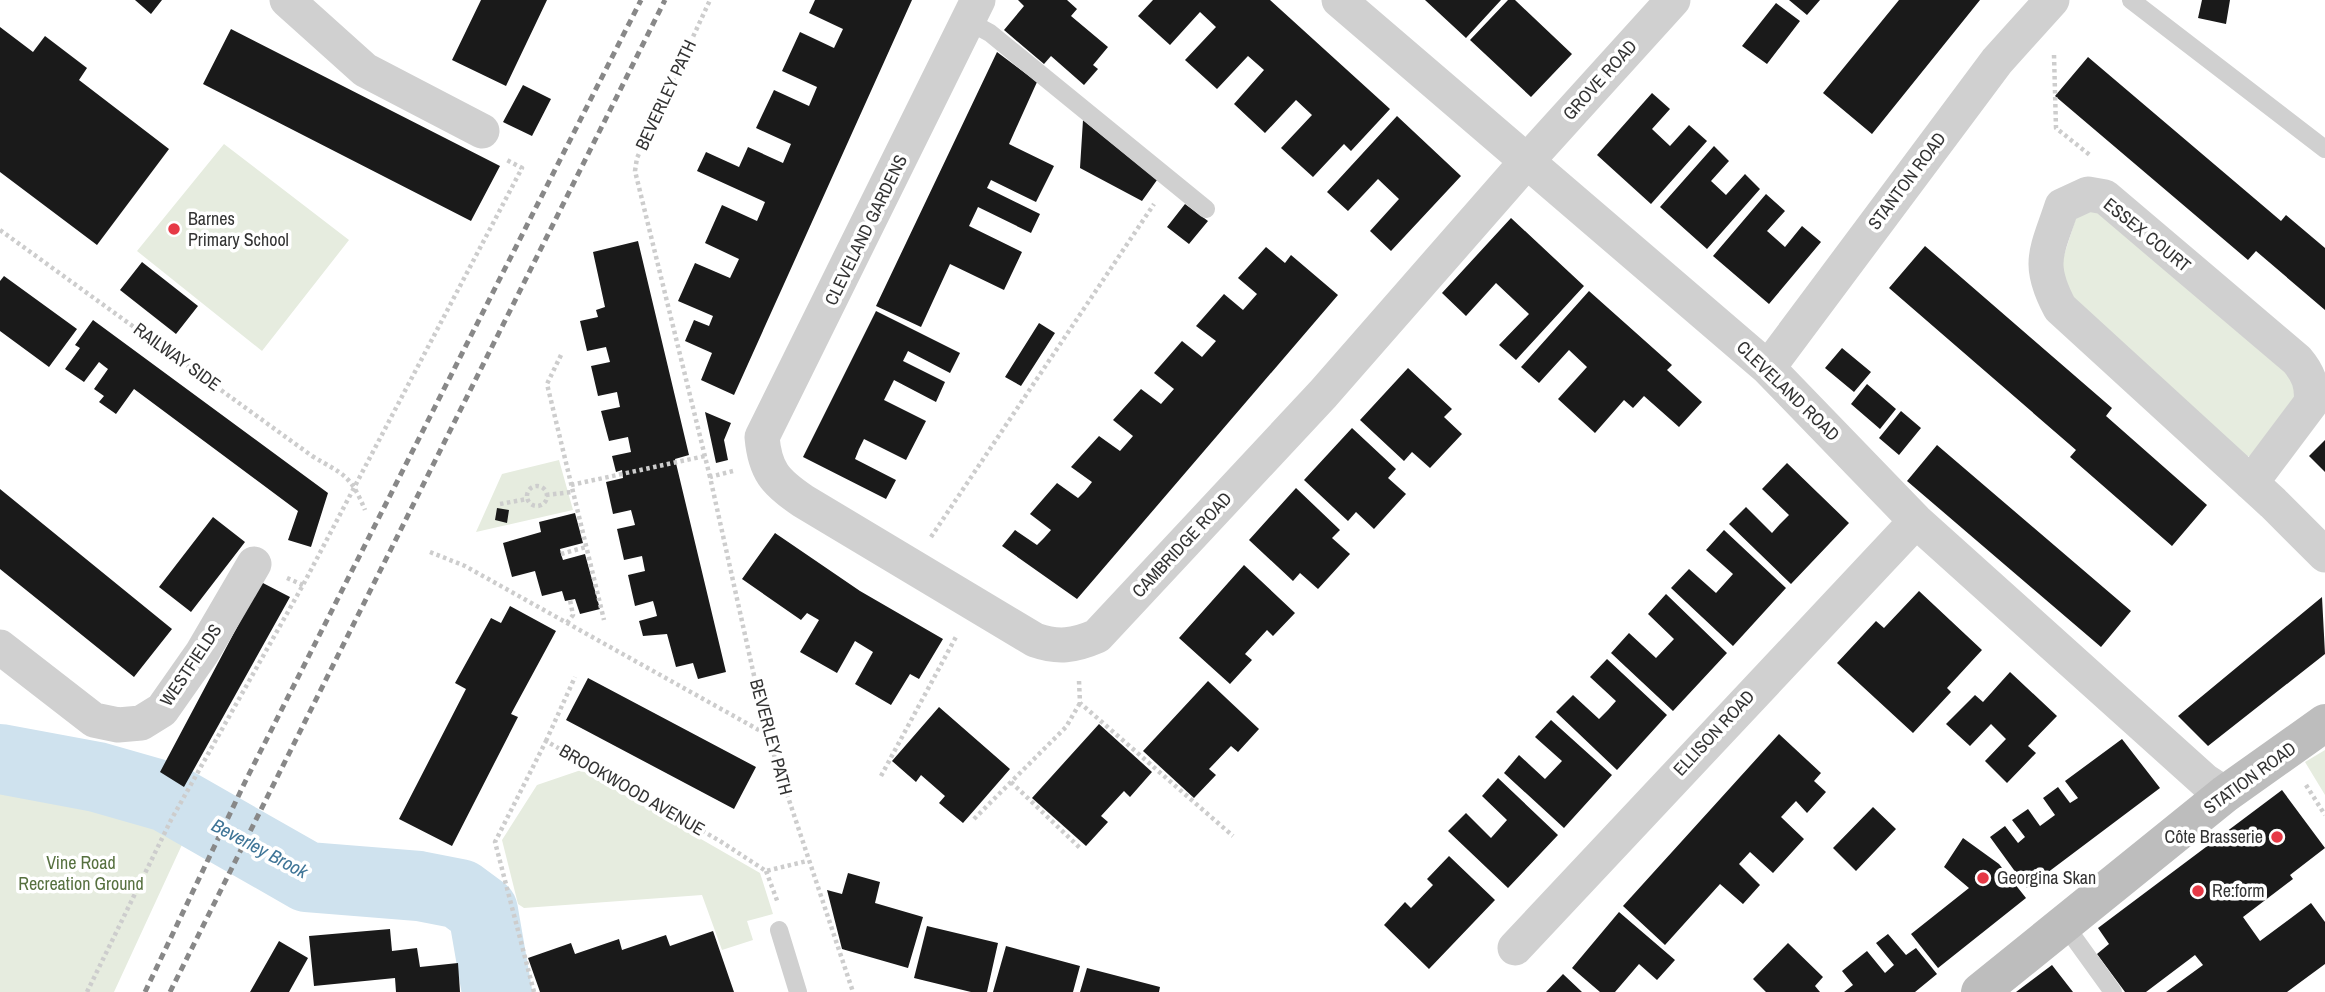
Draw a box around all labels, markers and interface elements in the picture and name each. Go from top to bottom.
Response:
street label: GROVE ROAD [1557,34,1642,125]
street label: BEVERLEY PATH [629,36,702,154]
street label: STANTON ROAD [1862,127,1951,235]
street label: CLEVELAND GARDENS [818,150,913,309]
street label: ESSEX COURT [2098,192,2196,278]
place label: Barnes Primary School [188,206,289,252]
marker: Barnes Primary School [166,221,182,237]
street label: RAILWAY SIDE [129,316,226,397]
street label: CLEVELAND ROAD [1731,335,1845,446]
street label: CAMBRIDGE ROAD [1126,486,1237,603]
street label: WESTFIELDS [154,619,227,711]
street label: BEVERLEY PATH [744,676,799,798]
street label: ELLISON ROAD [1667,684,1760,781]
street label: STATION ROAD [2198,736,2301,820]
street label: BROOKWOOD AVENUE [555,738,709,841]
water label: Beverley Brook [207,812,314,885]
place label: Côte Brasserie [2165,824,2263,849]
marker: Côte Brasserie [2269,829,2285,845]
park label: Vine Road Recreation Ground [18,850,144,896]
place label: Georgina Skan [1997,865,2096,890]
marker: Georgina Skan [1975,870,1991,886]
place label: Re:form [2212,878,2265,903]
marker: Re:form [2190,883,2206,899]

